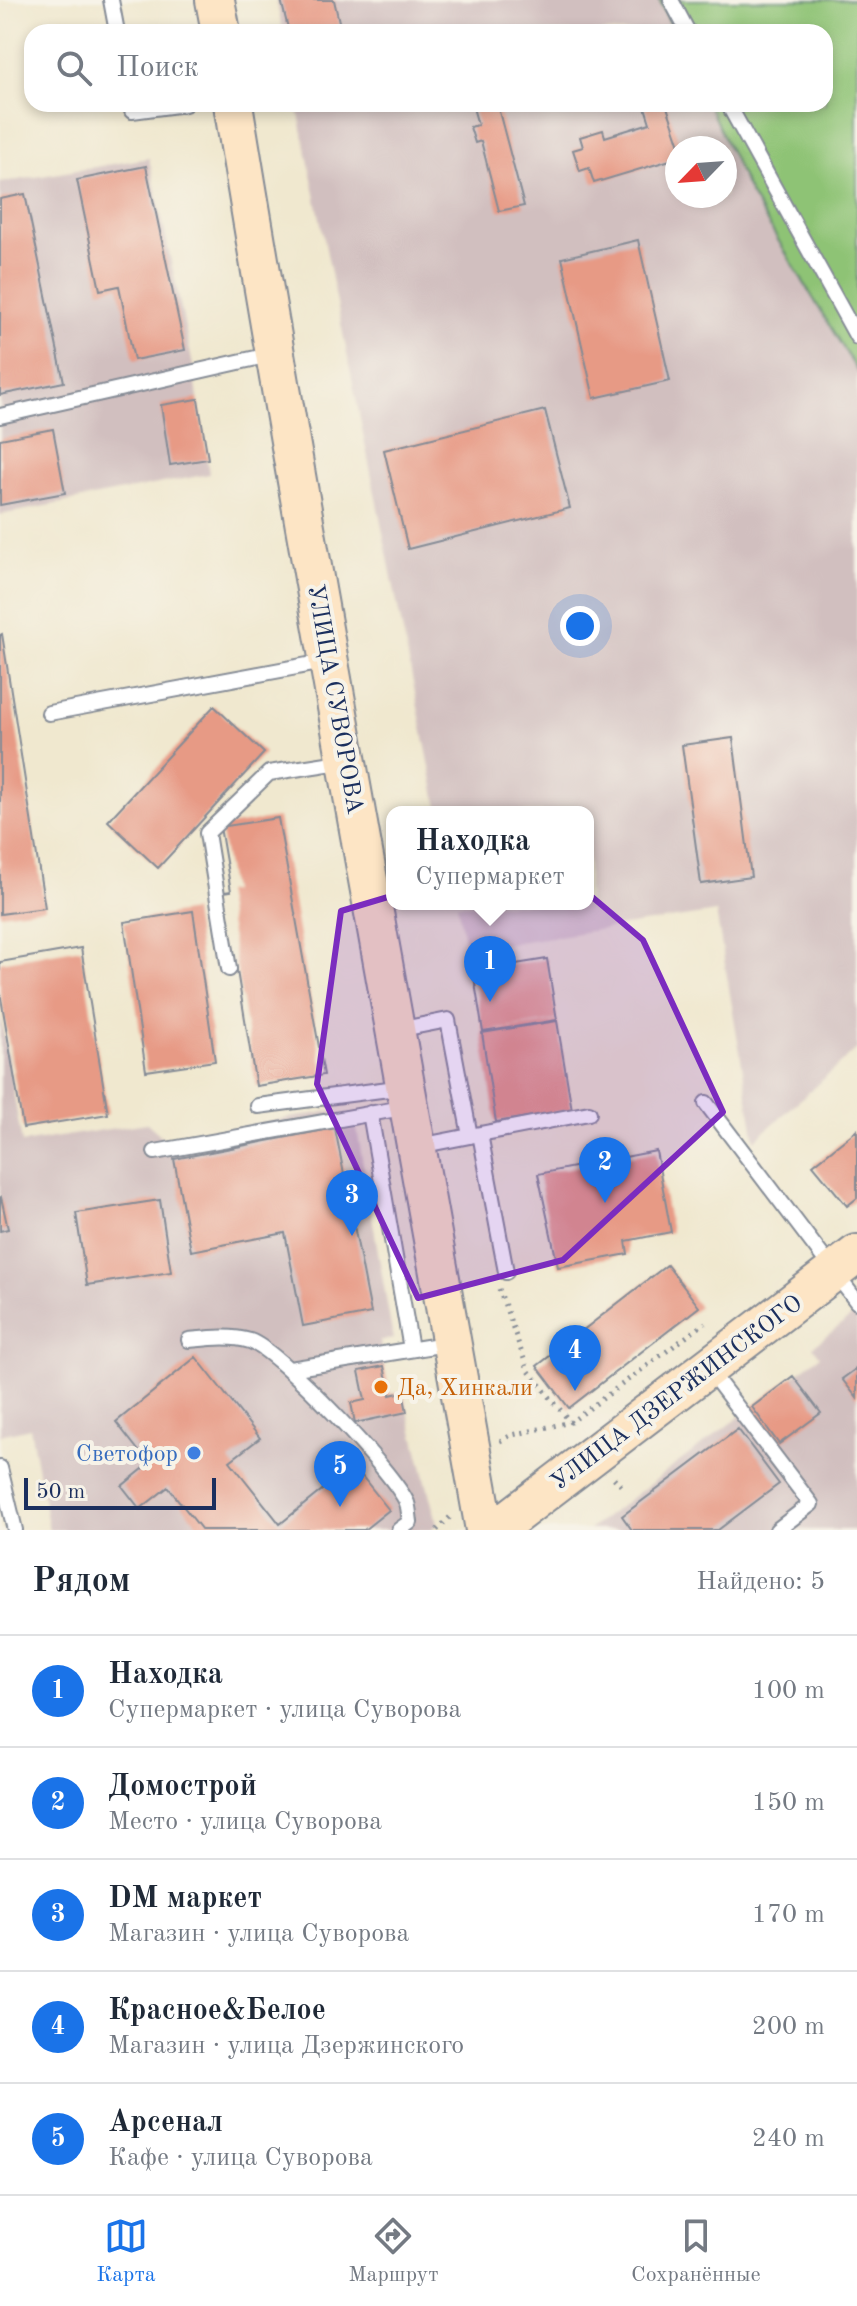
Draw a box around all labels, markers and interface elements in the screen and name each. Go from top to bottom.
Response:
search box [24,24,833,112]
icon: search [52,46,96,90]
text: Поиск [116,53,199,83]
north arrow [665,136,737,208]
street label: УЛИЦА СУВОРОВА [302,583,366,816]
your location [560,606,600,646]
popup [386,806,594,910]
text: Находка [415,827,530,857]
text: Супермаркет [415,864,565,890]
pin: 1 [464,936,516,1002]
pin: 2 [579,1137,631,1203]
pin: 3 [326,1170,378,1236]
street label: УЛИЦА ДЗЕРЖИНСКОГО [547,1291,807,1496]
pin: 4 [549,1325,601,1391]
place label: Да, Хинкали [397,1377,533,1401]
marker: Да, Хинкали [372,1378,390,1396]
pin: 5 [314,1441,366,1507]
place label: Светофор [76,1443,178,1467]
marker: Светофор [185,1444,203,1462]
scale bar [24,1474,216,1510]
text: 50 m [36,1481,85,1503]
text: Рядом [32,1565,131,1599]
text: Найдено: 5 [696,1569,825,1595]
text: Находка [108,1660,223,1690]
text: 1 [50,1678,66,1704]
text: 100 m [752,1678,825,1704]
text: Супермаркет · улица Суворова [108,1697,461,1723]
text: Домострой [108,1772,257,1802]
text: 2 [50,1790,66,1816]
text: 150 m [752,1790,825,1816]
text: Место · улица Суворова [108,1809,382,1835]
text: DM маркет [108,1884,262,1914]
text: 3 [50,1902,66,1928]
text: 170 m [752,1902,825,1928]
text: Магазин · улица Суворова [108,1921,409,1947]
text: Красное&Белое [108,1996,326,2026]
text: 4 [50,2014,66,2040]
text: 200 m [752,2014,825,2040]
text: Магазин · улица Дзержинского [108,2033,464,2059]
text: Арсенал [108,2108,223,2138]
text: 5 [50,2126,66,2152]
text: 240 m [752,2126,825,2152]
text: Кафе · улица Суворова [108,2145,373,2171]
tab: Карта [96,2214,156,2289]
tab: Маршрут [348,2214,439,2289]
tab: Сохранённые [631,2214,761,2289]

